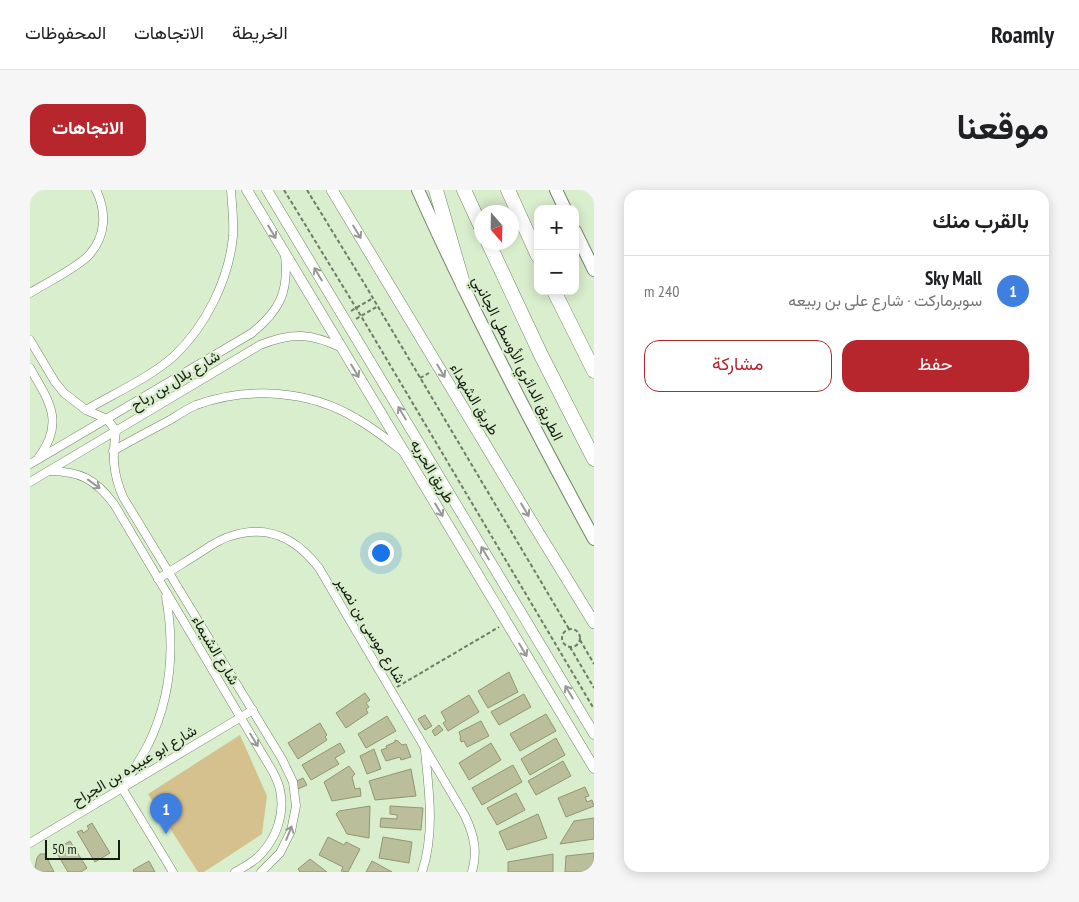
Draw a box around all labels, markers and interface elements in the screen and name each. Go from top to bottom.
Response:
text: Roamly [991,19,1054,50]
text: المحفوظات [25,21,106,44]
text: الاتجاهات [134,21,204,44]
text: الخريطة [232,21,288,44]
text: موقعنا [956,103,1049,149]
button: الاتجاهات [30,104,146,156]
north arrow [474,205,519,250]
map controls [534,205,579,295]
button: + [534,205,579,250]
text: بالقرب منك [932,207,1029,234]
one-way arrow [267,224,277,238]
one-way arrow [352,224,362,238]
button: − [534,250,579,295]
text: Sky Mall [925,266,982,290]
one-way arrow [312,268,322,282]
street label: الطريق الدائري الأوسطى الجانبي [465,272,568,445]
text: 240 m [644,281,679,301]
text: 1 [1009,281,1017,301]
text: سوبرماركت · شارع على بن ربيعه [788,290,982,310]
button: مشاركة [644,340,832,392]
button: حفظ [842,340,1029,392]
street label: شارع بلال بن رباح [127,346,224,416]
street label: طريق الشهداء [445,360,504,439]
one-way arrow [351,364,361,378]
one-way arrow [436,364,446,378]
one-way arrow [396,407,406,421]
street label: طريق الحريه [406,436,460,507]
one-way arrow [88,478,101,489]
one-way arrow [435,503,445,517]
one-way arrow [520,503,530,517]
your location [368,540,394,566]
one-way arrow [480,546,490,560]
street label: شارع موسى بن نصير [330,573,410,688]
street label: شارع الشيماء [186,612,244,689]
one-way arrow [518,642,528,656]
one-way arrow [563,686,573,700]
street label: شارع ابو عبيده بن الجراح [68,720,201,812]
one-way arrow [250,732,260,746]
pin: 1 [150,793,182,834]
one-way arrow [285,826,294,841]
scale bar [45,837,120,860]
text: 50 m [52,840,77,858]

